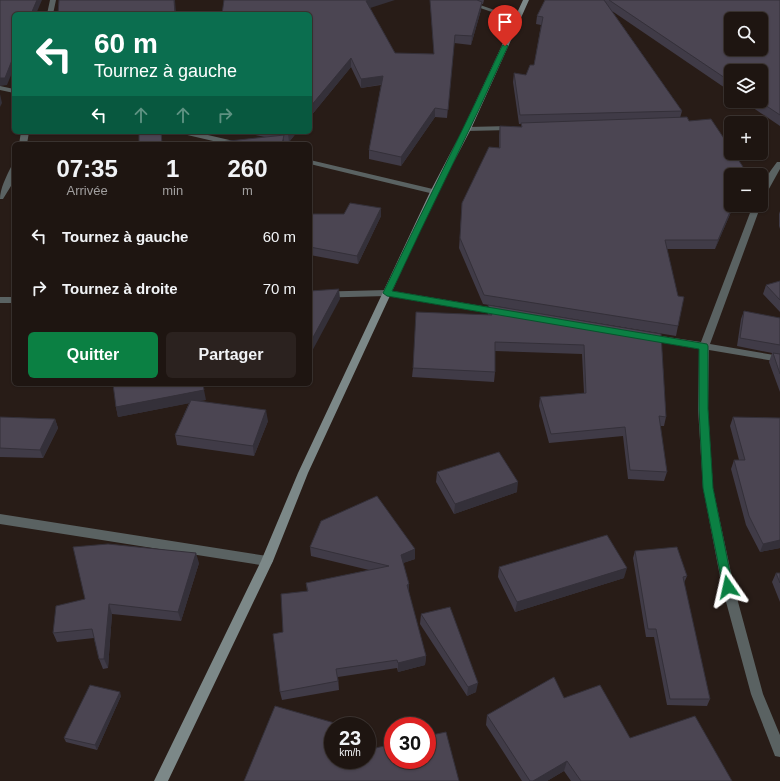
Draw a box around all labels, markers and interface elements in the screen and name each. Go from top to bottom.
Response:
pin [488,5,522,46]
icon: arrive [494,11,516,33]
map controls [724,12,768,212]
button: search [724,12,768,56]
icon: left [28,28,80,80]
text: 60 m [94,28,158,59]
text: Tournez à gauche [94,61,237,81]
button: layers [724,64,768,108]
icon: left [88,104,110,126]
icon: ahead [130,104,152,126]
icon: ahead [172,104,194,126]
icon: right [214,104,236,126]
button: + [724,116,768,160]
text: 07:35 [56,155,118,182]
text: 1 [166,155,179,182]
text: 260 [228,155,268,182]
button: − [724,168,768,212]
text: Arrivée [66,183,108,198]
text: min [162,183,183,198]
text: m [242,183,253,198]
icon: left [28,225,50,247]
text: Tournez à gauche [62,228,188,245]
text: 60 m [263,228,296,245]
icon: right [28,277,50,299]
text: Tournez à droite [62,280,178,297]
text: 70 m [263,280,296,297]
button: Quitter [28,332,158,378]
button: Partager [166,332,296,378]
position arrow [707,566,749,608]
speed limit sign: 30 [384,717,436,769]
text: 23 [339,727,361,749]
text: km/h [339,747,361,758]

